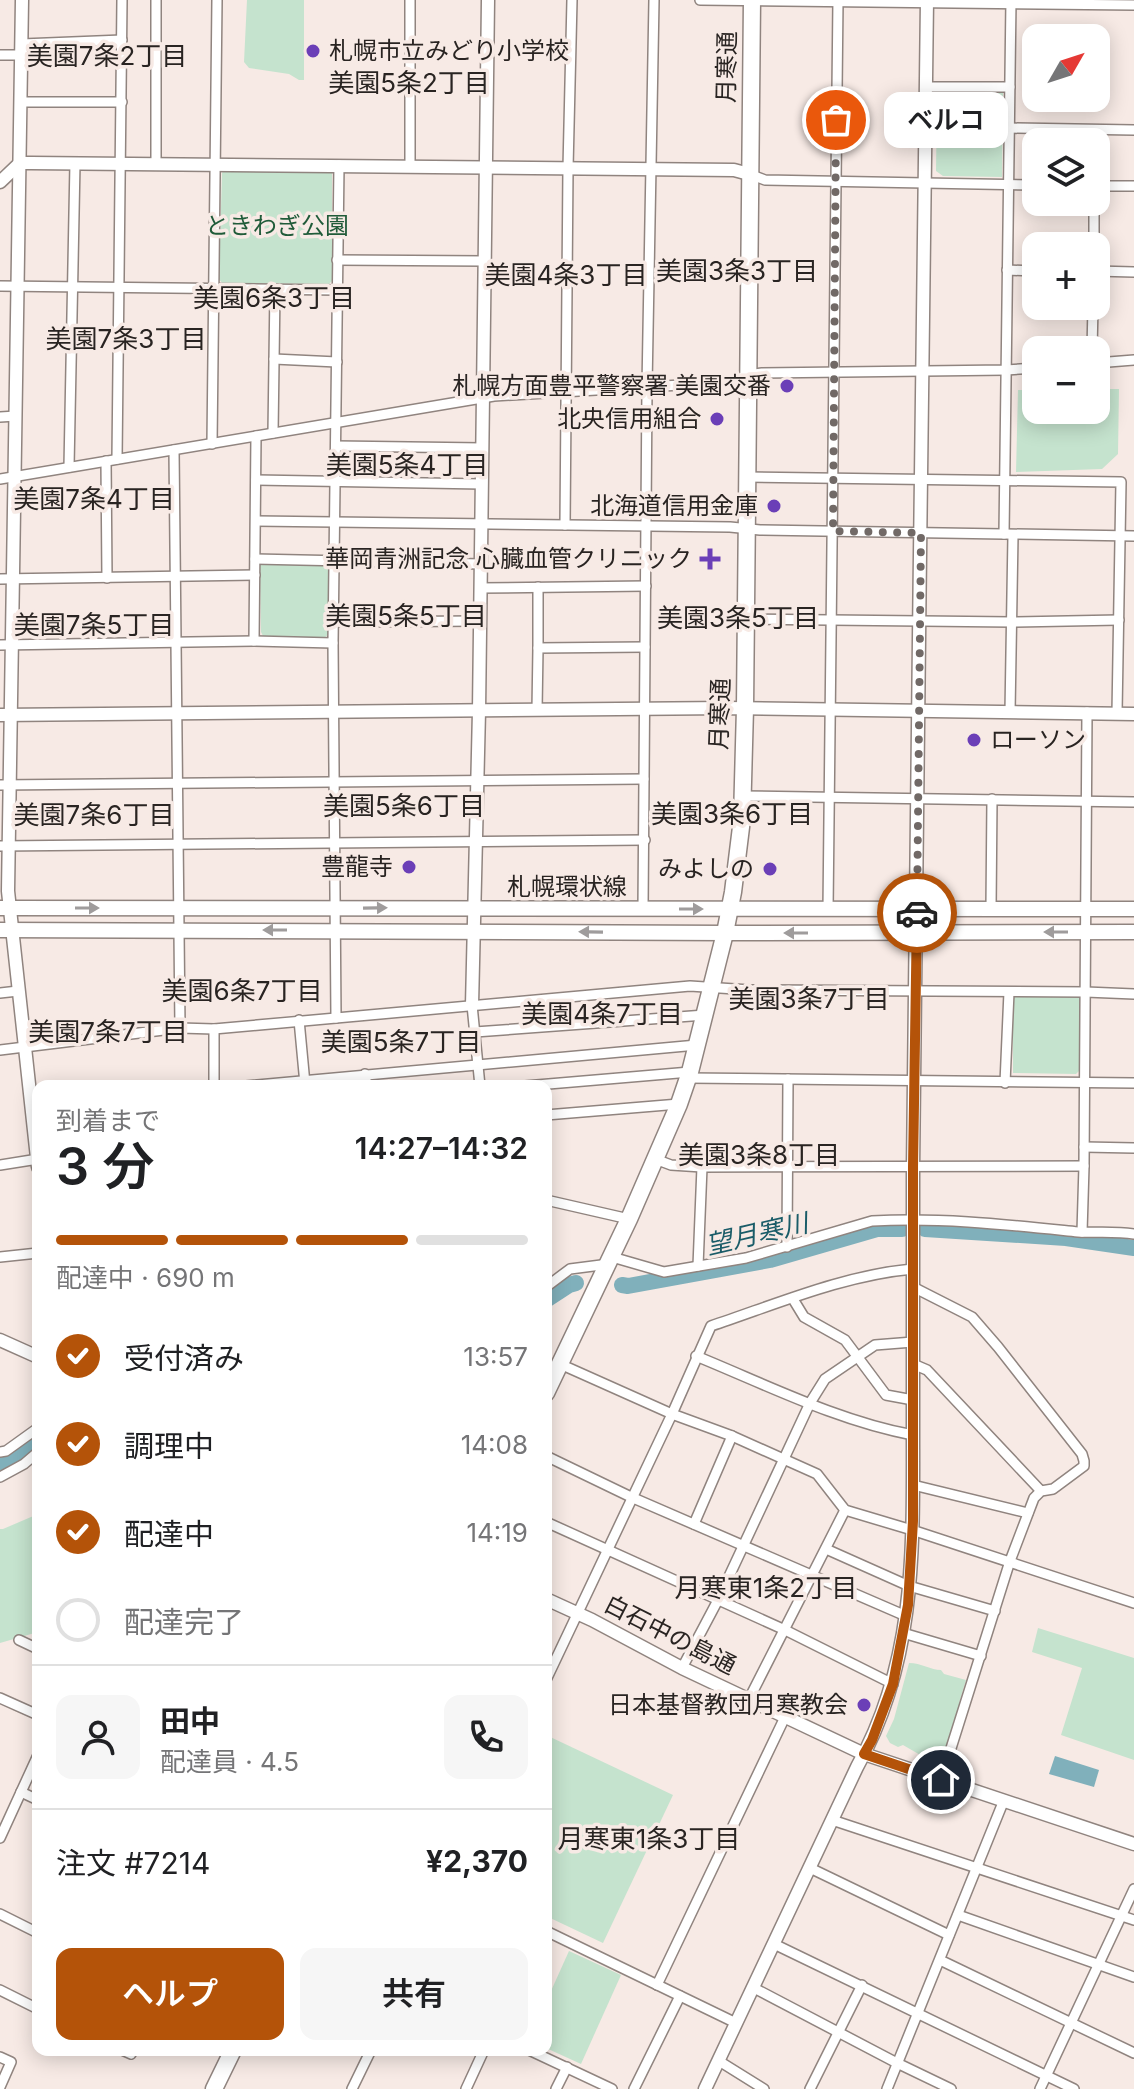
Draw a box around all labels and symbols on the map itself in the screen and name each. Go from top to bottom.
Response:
north arrow [1022,24,1110,112]
street label: 月寒通 [711,31,742,103]
place label: 札幌市立みどり小学校 [329,36,569,65]
district label: 美園7条2丁目 [27,40,187,71]
marker: 札幌市立みどり小学校 [304,42,322,60]
district label: 美園5条2丁目 [328,67,490,98]
pin [802,86,870,154]
callout: ベルコ [884,92,1008,148]
park label: ときわぎ公園 [205,211,349,240]
district label: 美園3条3丁目 [656,255,818,286]
district label: 美園4条3丁目 [485,259,647,290]
district label: 美園6条3丁目 [193,282,355,313]
district label: 美園7条3丁目 [46,323,206,354]
place label: 札幌方面豊平警察署 美園交番 [452,371,771,400]
marker: 札幌方面豊平警察署 美園交番 [778,377,796,395]
place label: 北央信用組合 [557,404,701,433]
marker: 北央信用組合 [708,410,726,428]
district label: 美園5条4丁目 [326,449,488,480]
district label: 美園7条4丁目 [13,483,175,514]
place label: 北海道信用金庫 [590,491,758,520]
marker: 北海道信用金庫 [765,497,783,515]
place label: 華岡青洲記念 心臓血管クリニック [325,544,692,573]
marker: 華岡青洲記念 心臓血管クリニック [699,548,721,570]
district label: 美園5条5丁目 [325,600,487,631]
district label: 美園3条5丁目 [657,602,819,633]
district label: 美園7条5丁目 [14,609,174,640]
street label: 月寒通 [704,677,735,750]
place label: ローソン [990,725,1086,754]
marker: ローソン [965,731,983,749]
district label: 美園5条6丁目 [323,790,485,821]
district label: 美園3条6丁目 [651,798,813,829]
district label: 美園7条6丁目 [14,799,174,830]
place label: 豊龍寺 [321,852,393,881]
place label: みよしの [658,854,754,883]
marker: 豊龍寺 [400,858,418,876]
marker: みよしの [761,860,779,878]
street label: 札幌環状線 [507,872,627,901]
courier [877,873,957,953]
one-way arrow [75,902,100,914]
one-way arrow [363,902,388,914]
one-way arrow [679,903,704,915]
one-way arrow [262,924,287,936]
one-way arrow [578,926,603,938]
one-way arrow [1043,926,1068,938]
one-way arrow [783,927,808,939]
district label: 美園6条7丁目 [162,975,322,1006]
district label: 美園3条7丁目 [729,983,889,1014]
district label: 美園4条7丁目 [521,998,683,1029]
district label: 美園7条7丁目 [28,1016,188,1047]
district label: 美園5条7丁目 [321,1026,481,1057]
district label: 美園3条8丁目 [678,1139,840,1170]
water label: 望月寒川 [703,1206,814,1260]
district label: 月寒東1条2丁目 [675,1572,857,1603]
street label: 白石中の島通 [599,1589,741,1680]
place label: 日本基督教団月寒教会 [608,1690,848,1719]
marker: 日本基督教団月寒教会 [855,1696,873,1714]
pin [907,1746,975,1814]
district label: 月寒東1条3丁目 [558,1823,740,1854]

